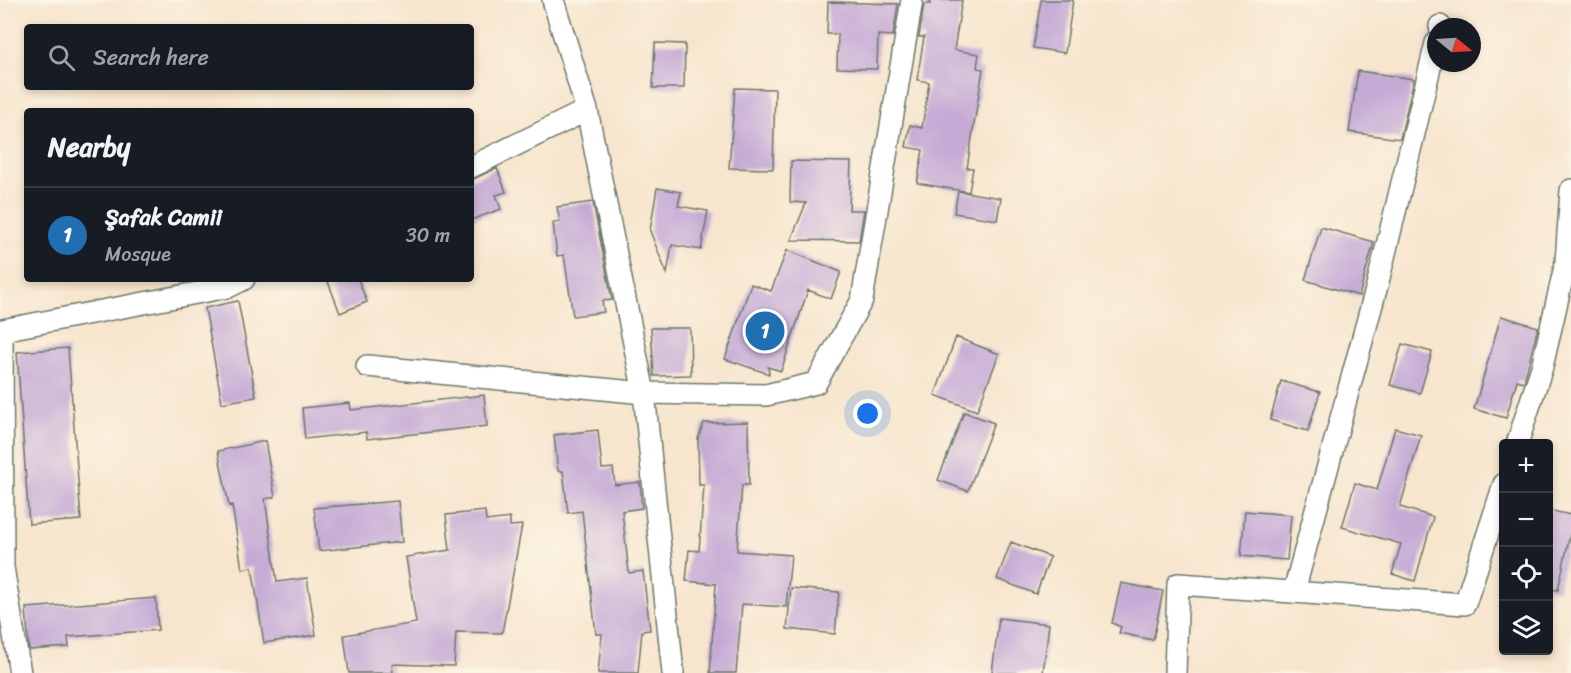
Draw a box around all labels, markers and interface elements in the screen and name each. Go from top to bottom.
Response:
north arrow [1427,18,1481,72]
search box [24,24,474,90]
text: Search here [93,38,209,77]
icon: search [45,41,78,74]
text: Nearby [48,124,130,170]
text: Şafak Camii [105,198,222,237]
text: 1 [63,218,72,253]
text: 30 m [406,218,450,253]
text: Mosque [105,237,171,272]
pin: 1 [746,308,784,354]
your location [853,399,882,428]
map controls [1499,439,1553,655]
button: + [1499,439,1553,493]
button: − [1499,493,1553,547]
button: locate [1499,547,1553,601]
button: layers [1499,601,1553,655]

